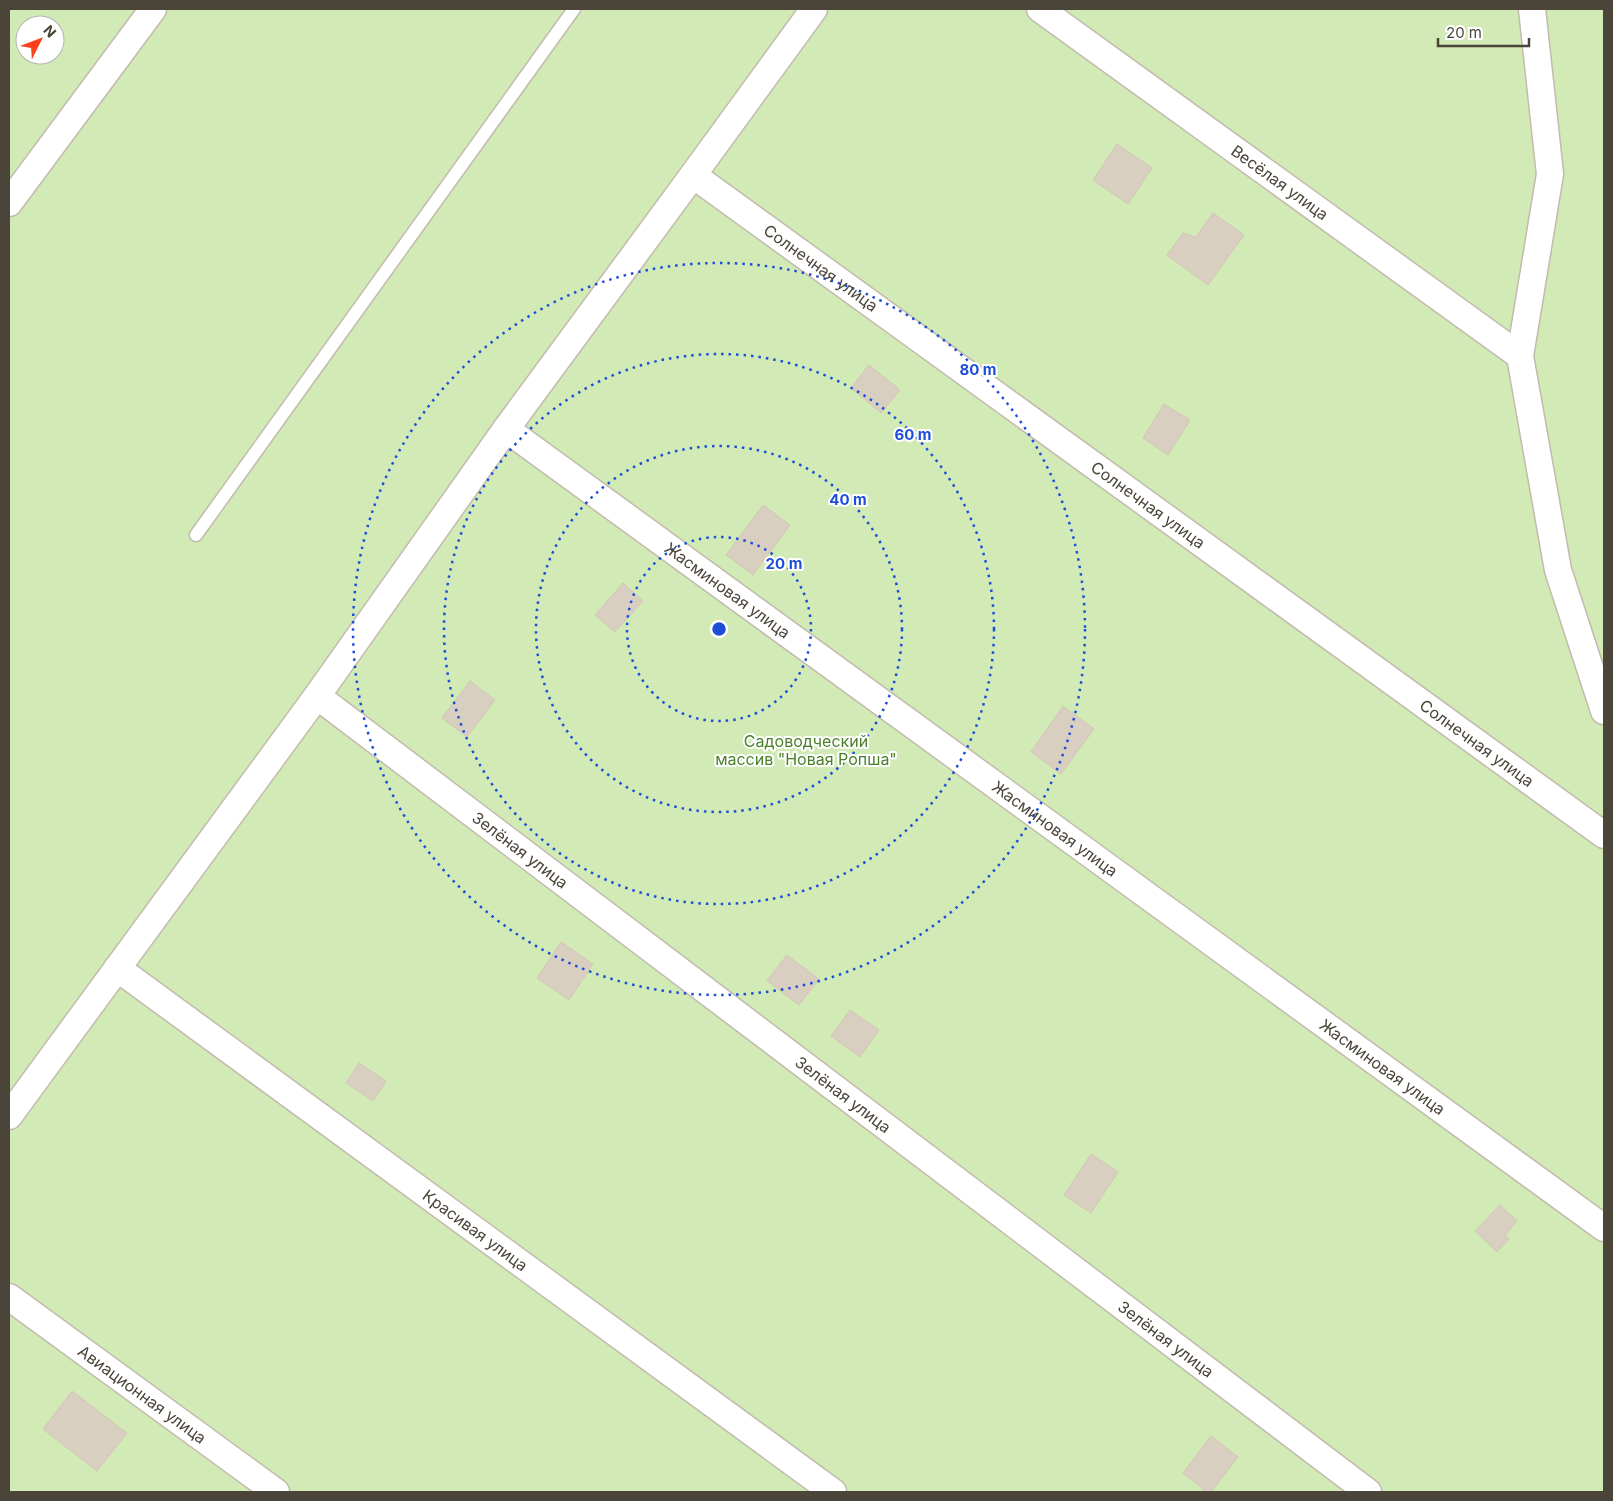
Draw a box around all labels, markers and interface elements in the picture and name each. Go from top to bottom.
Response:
north arrow [15,15,65,65]
scale bar [1438,15,1529,47]
text: N [40,21,60,41]
text: 20 m [1446,23,1482,42]
street label: Весёлая улица [1227,141,1332,224]
street label: Солнечная улица [760,220,882,316]
text: 80 m [959,360,997,379]
text: 60 m [894,425,932,444]
street label: Солнечная улица [1087,457,1209,553]
text: 40 m [829,490,867,509]
street label: Жасминовая улица [661,538,794,643]
text: 20 m [766,554,802,573]
centre of rings [710,620,728,638]
street label: Солнечная улица [1416,695,1538,791]
park label: Садоводческий массив "Новая Ропша" [715,731,897,769]
street label: Жасминовая улица [988,776,1122,881]
street label: Зелёная улица [468,807,572,893]
street label: Жасминовая улица [1316,1015,1449,1119]
street label: Зелёная улица [791,1052,895,1137]
street label: Красивая улица [419,1185,532,1275]
street label: Зелёная улица [1114,1296,1218,1382]
street label: Авиационная улица [74,1341,210,1448]

